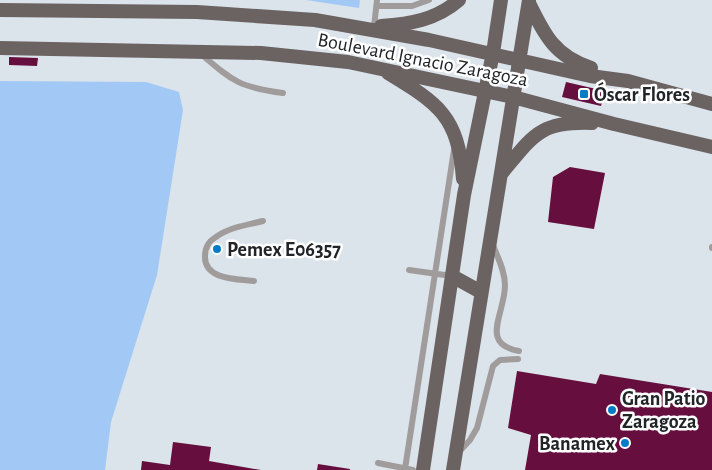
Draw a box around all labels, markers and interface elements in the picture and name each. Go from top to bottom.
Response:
street label: Boulevard Ignacio Zaragoza [316,30,530,90]
place label: Óscar Flores [594,82,690,105]
marker: Óscar Flores [578,88,590,100]
place label: Pemex E06357 [227,240,341,260]
marker: Pemex E06357 [211,243,223,255]
place label: Gran Patio Zaragoza [622,389,706,432]
marker: Gran Patio Zaragoza [606,404,618,416]
place label: Banamex [539,434,616,454]
marker: Banamex [619,437,631,449]

